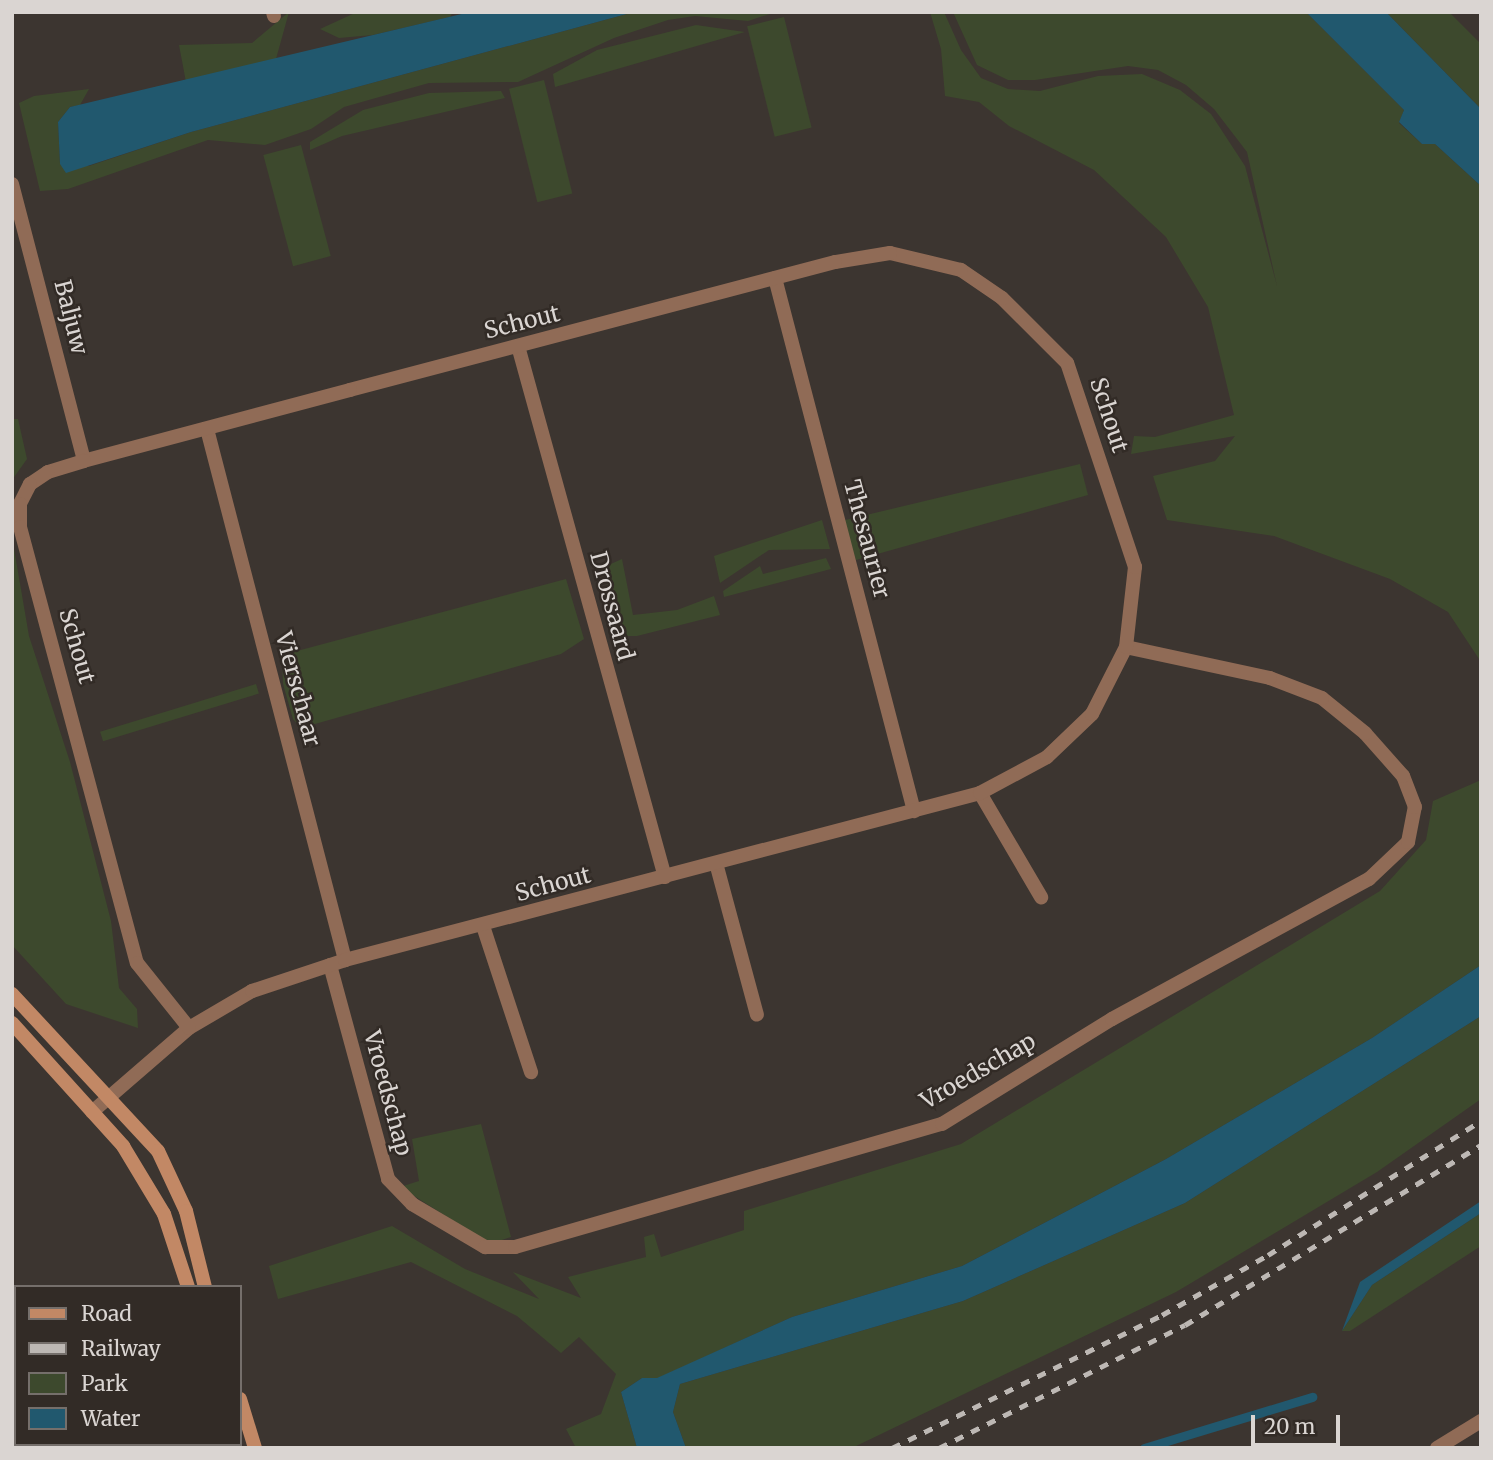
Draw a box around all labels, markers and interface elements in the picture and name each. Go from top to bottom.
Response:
street label: Baljuw [48,277,94,357]
street label: Schout [481,299,563,345]
street label: Schout [1084,374,1134,456]
street label: Thesaurier [838,477,896,601]
street label: Drossaard [584,548,640,664]
street label: Schout [53,605,101,687]
street label: Vierschaar [269,629,327,749]
street label: Schout [512,861,594,907]
street label: Vroedschap [358,1027,418,1159]
street label: Vroedschap [915,1027,1041,1115]
legend [14,1285,242,1446]
text: Road [81,1300,132,1327]
text: Railway [81,1335,161,1362]
text: Park [81,1370,128,1397]
scale bar [1255,1400,1344,1444]
text: Water [81,1405,140,1432]
text: 20 m [1264,1413,1315,1440]

